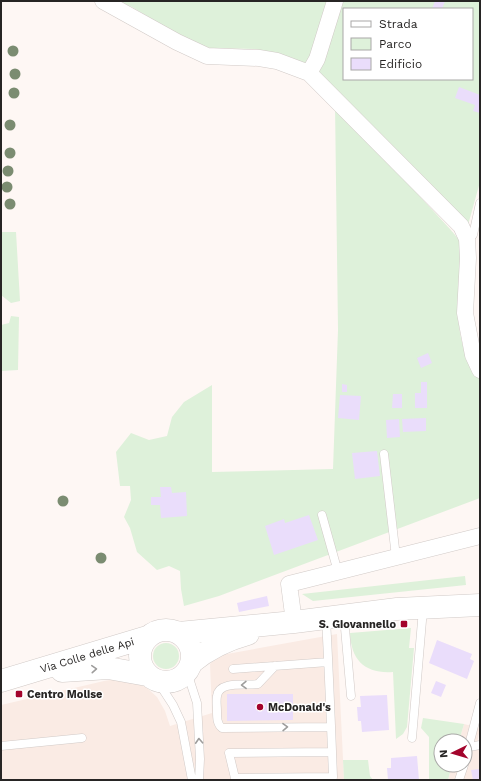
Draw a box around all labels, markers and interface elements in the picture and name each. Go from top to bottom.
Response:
legend [343,8,473,80]
text: Strada [379,17,418,31]
text: Parco [379,37,412,51]
text: Edificio [379,57,422,71]
place label: S. Giovannello [319,618,396,631]
marker: S. Giovannello [399,619,409,629]
street label: Via Colle delle Api [39,635,136,676]
one-way arrow [91,665,97,674]
one-way arrow [241,681,247,689]
place label: Centro Molise [27,688,102,701]
marker: Centro Molise [14,689,24,699]
place label: McDonald's [268,701,331,714]
marker: McDonald's [255,702,265,712]
one-way arrow [282,723,288,731]
north arrow [433,733,473,773]
one-way arrow [195,738,203,744]
text: N [437,749,450,758]

